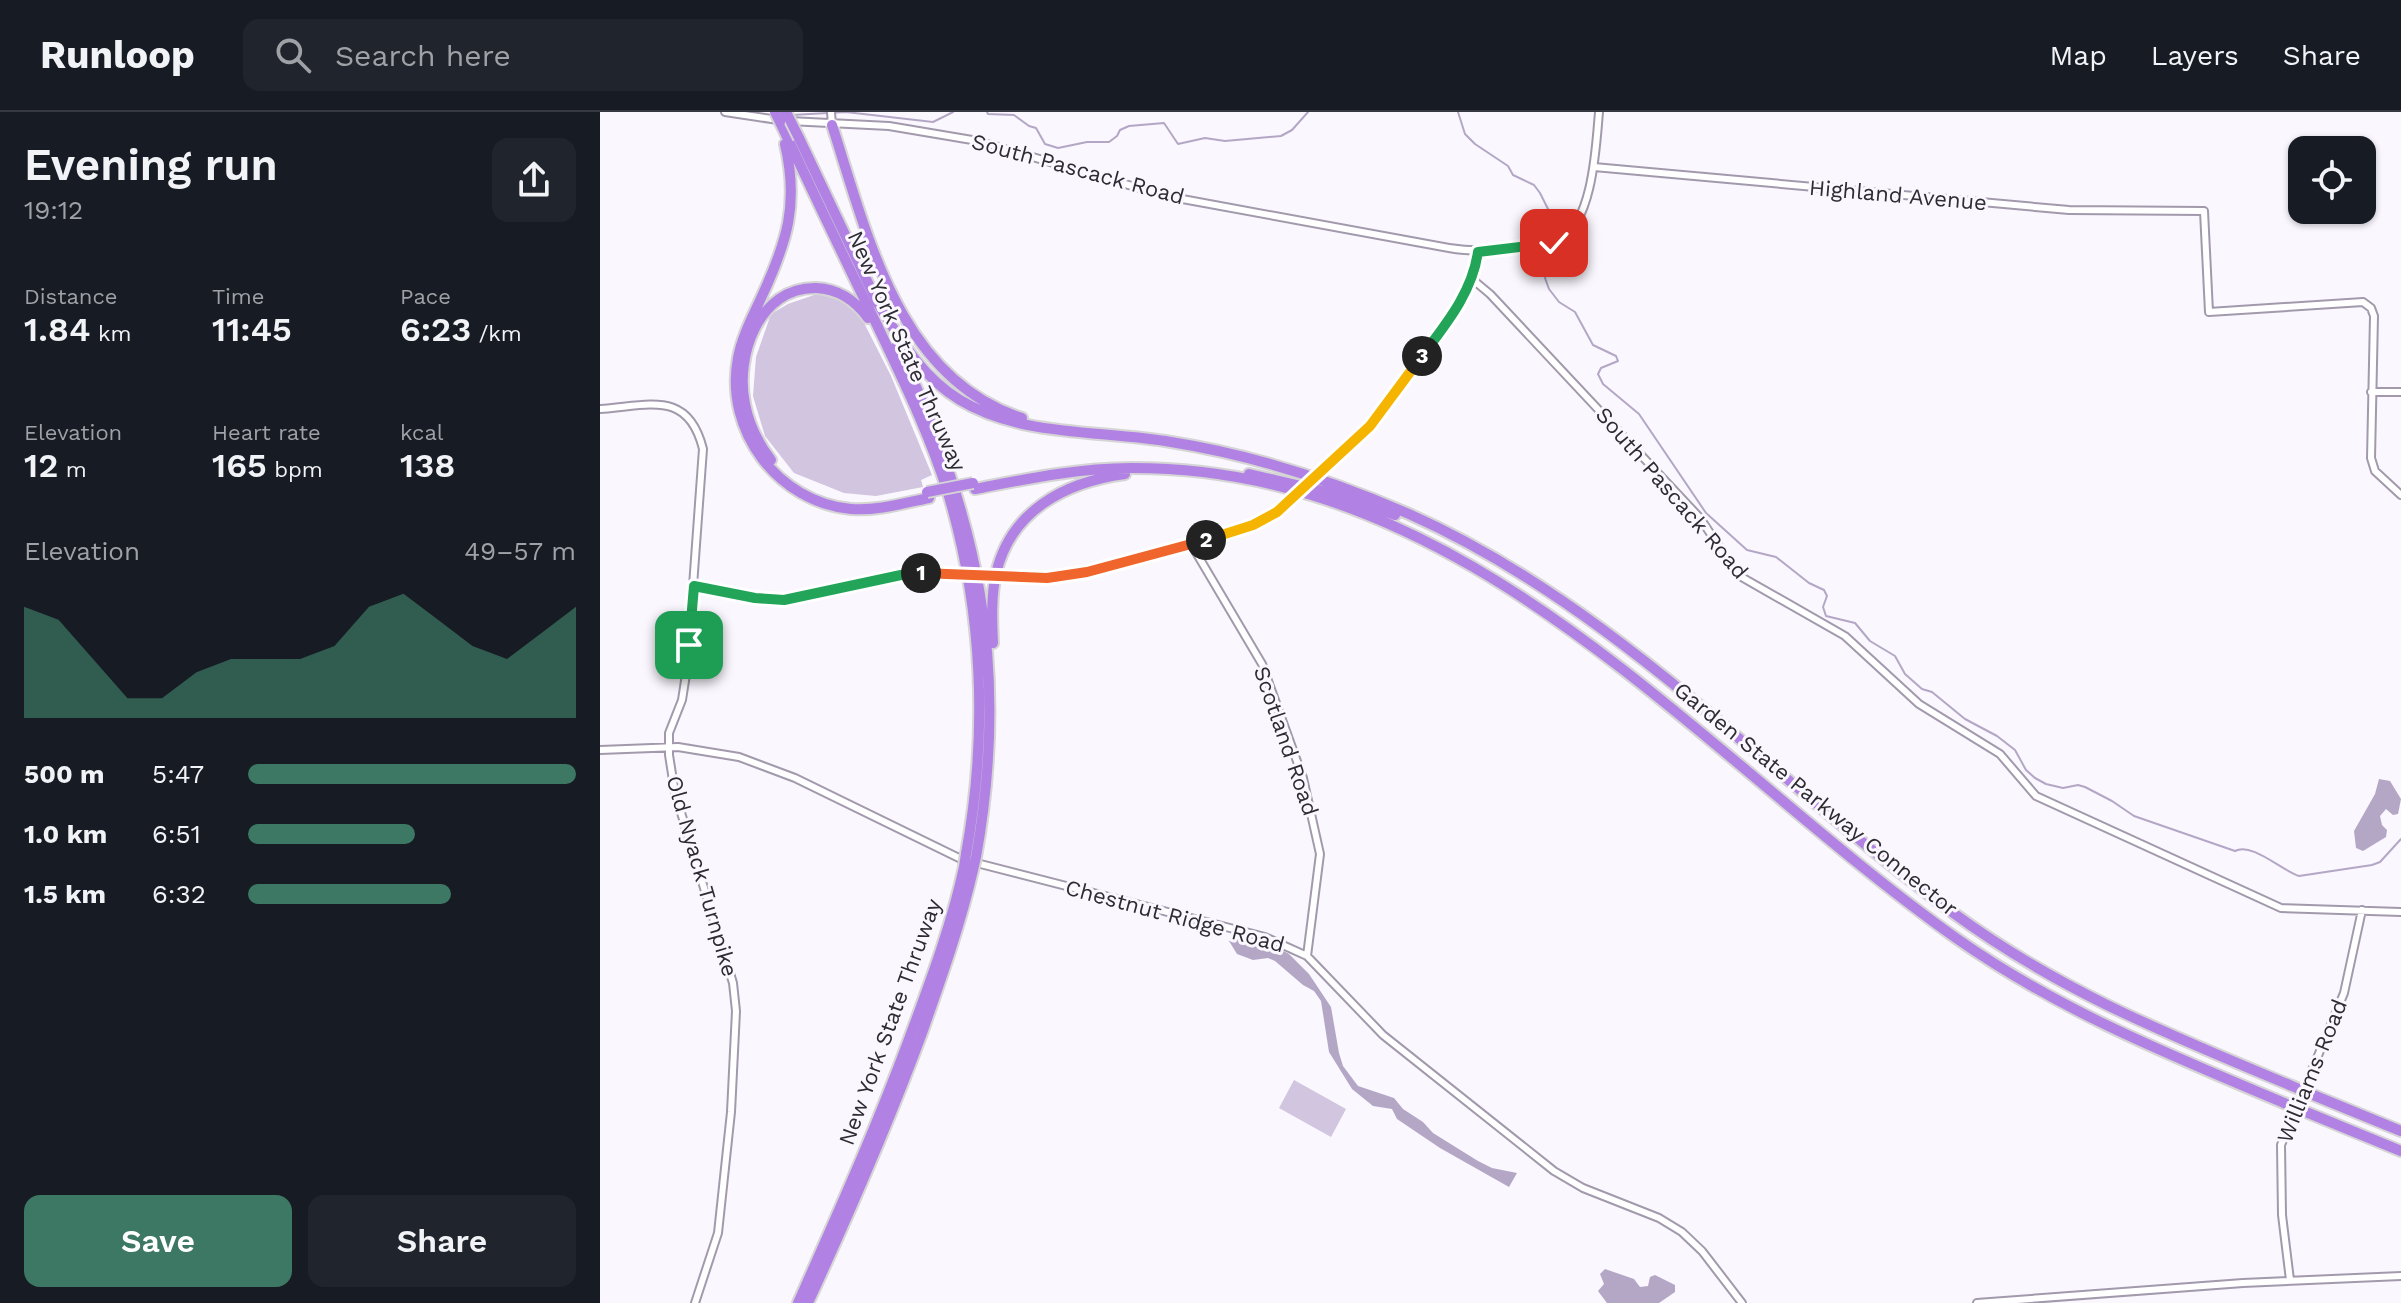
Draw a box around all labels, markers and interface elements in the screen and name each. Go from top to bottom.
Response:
search box [243,19,803,91]
text: Runloop [40,33,195,77]
icon: search [271,33,315,77]
text: Search here [335,38,511,73]
text: Map [2050,39,2107,72]
text: Layers [2151,39,2239,72]
text: Share [2283,39,2361,72]
street label: South Pascack Road [969,129,1187,209]
map controls [2288,136,2376,224]
button: locate [2288,136,2376,224]
button: share [492,138,576,222]
text: Evening run [24,139,278,191]
street label: Highland Avenue [1808,175,1988,215]
text: 19:12 [24,195,83,225]
pin [1520,209,1588,277]
icon: check [1532,221,1576,265]
street label: New York State Thruway [843,227,972,475]
text: Distance [24,284,118,309]
text: Time [212,284,264,309]
text: Pace [400,284,451,309]
text: 1.84 [24,309,90,349]
text: 11:45 [212,309,292,349]
text: 6:23 [400,309,471,349]
text: km [90,321,131,346]
text: /km [471,321,522,346]
pin: 3 [1402,336,1442,376]
text: 3 [1415,343,1429,368]
street label: South Pascack Road [1591,402,1753,584]
text: Elevation [24,420,122,445]
text: Heart rate [212,420,321,445]
text: kcal [400,420,444,445]
text: 12 [24,445,58,485]
text: 165 [212,445,267,485]
text: 138 [400,445,455,485]
text: m [58,457,87,482]
text: bpm [267,457,323,482]
pin: 2 [1186,520,1226,560]
text: 2 [1199,527,1213,552]
text: Elevation [24,536,140,566]
text: 49–57 m [464,536,576,566]
pin: 1 [901,553,941,593]
text: 1 [916,560,926,585]
pin [655,611,723,679]
icon: arrive [667,623,711,667]
street label: Scotland Road [1249,663,1323,819]
street label: Garden State Parkway Connector [1669,677,1963,921]
text: 500 m [24,759,105,789]
text: 5:47 [152,759,204,789]
street label: Old Nyack Turnpike [661,773,743,979]
text: 1.0 km [24,819,107,849]
text: 6:51 [152,819,201,849]
street label: Chestnut Ridge Road [1063,875,1287,957]
text: 1.5 km [24,879,106,909]
text: 6:32 [152,879,206,909]
street label: New York State Thruway [834,895,946,1148]
street label: Williams Road [2272,996,2352,1146]
button: Save [24,1195,292,1287]
button: Share [308,1195,576,1287]

